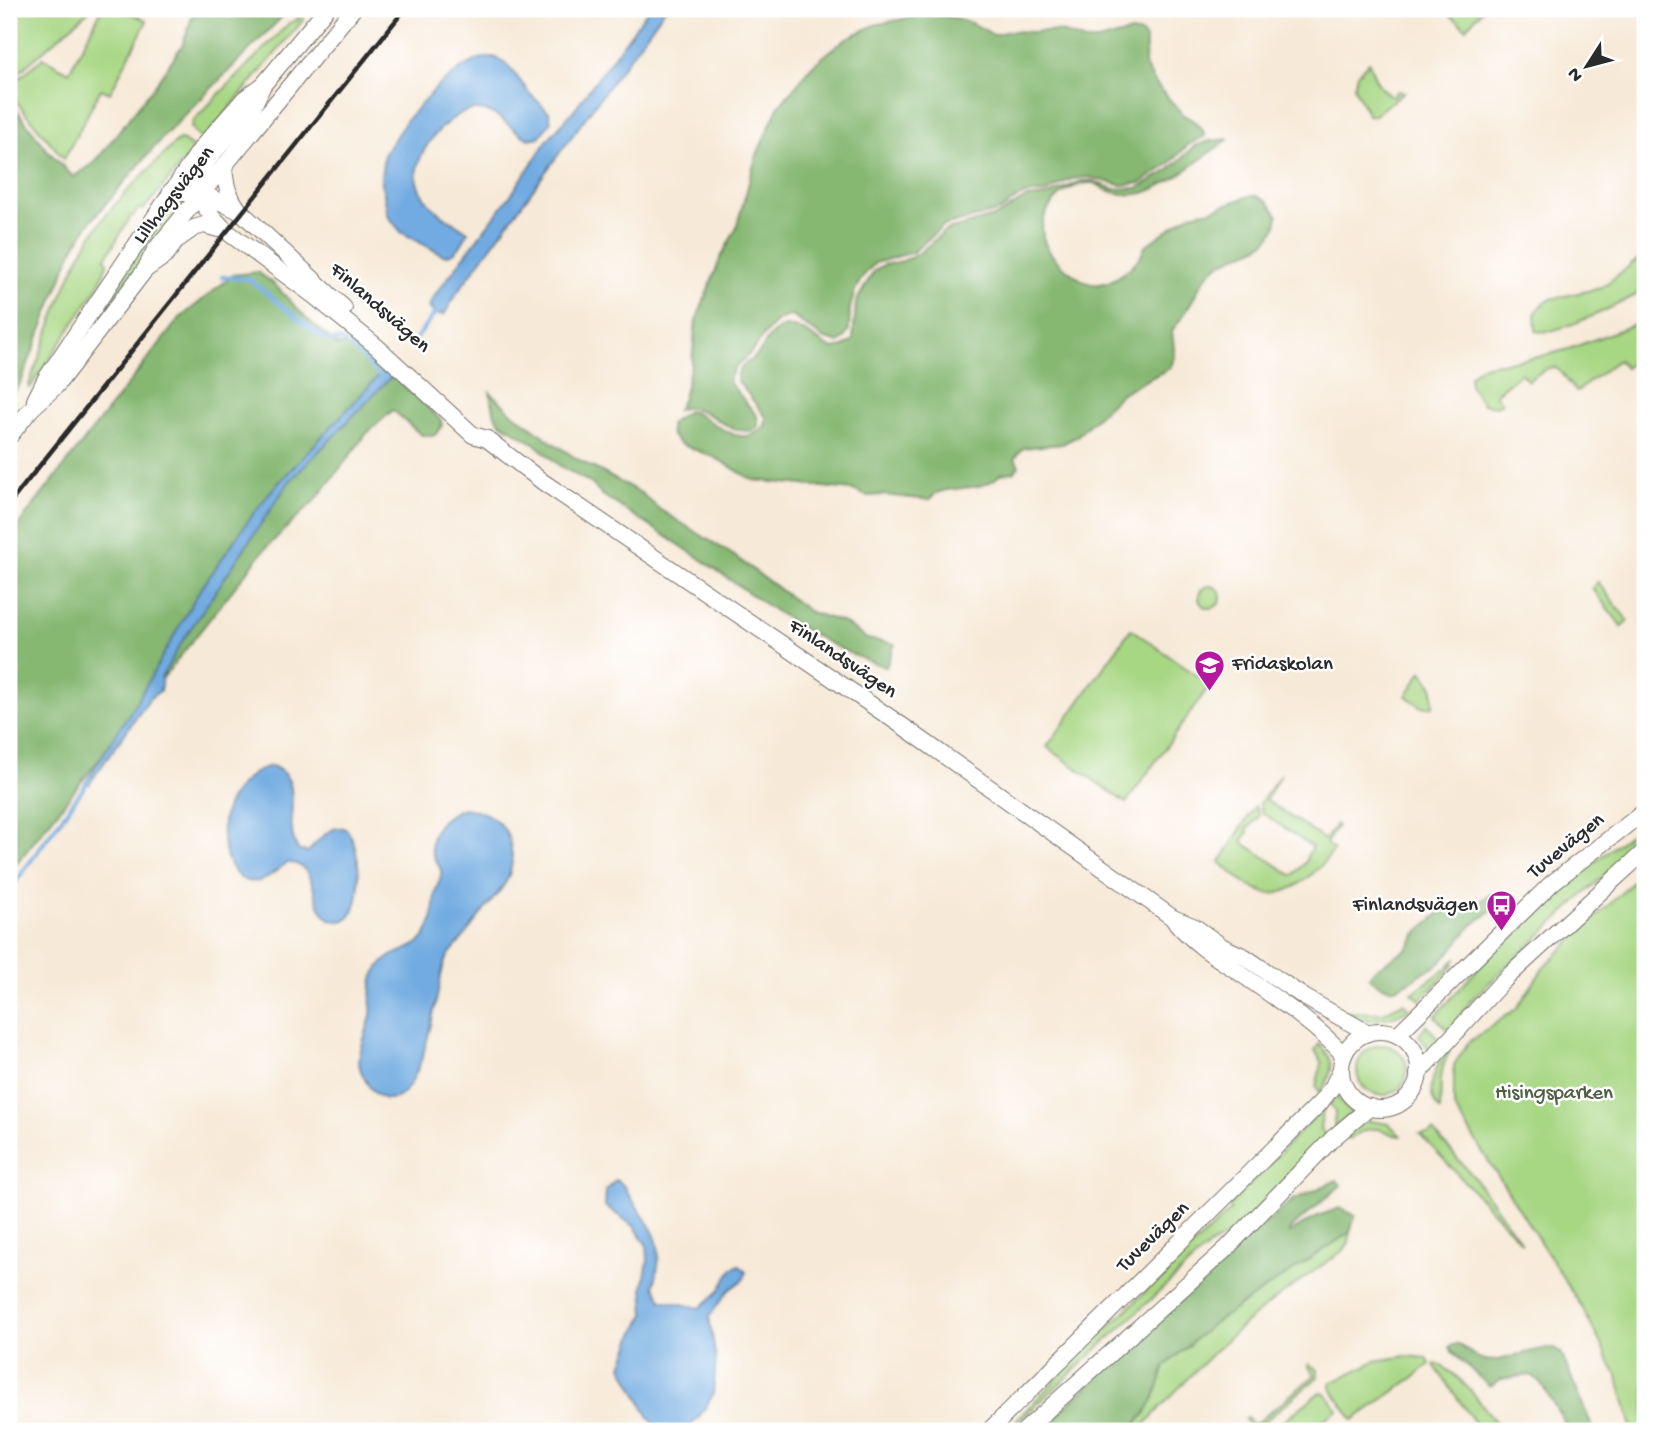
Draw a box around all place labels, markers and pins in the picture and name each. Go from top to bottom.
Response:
school or university icon: Fridaskolan [1192,648,1226,692]
place label: Fridaskolan [1231,653,1333,678]
bus stop icon: Finlandsvägen [1484,889,1518,933]
place label: Finlandsvägen [1352,894,1478,919]

